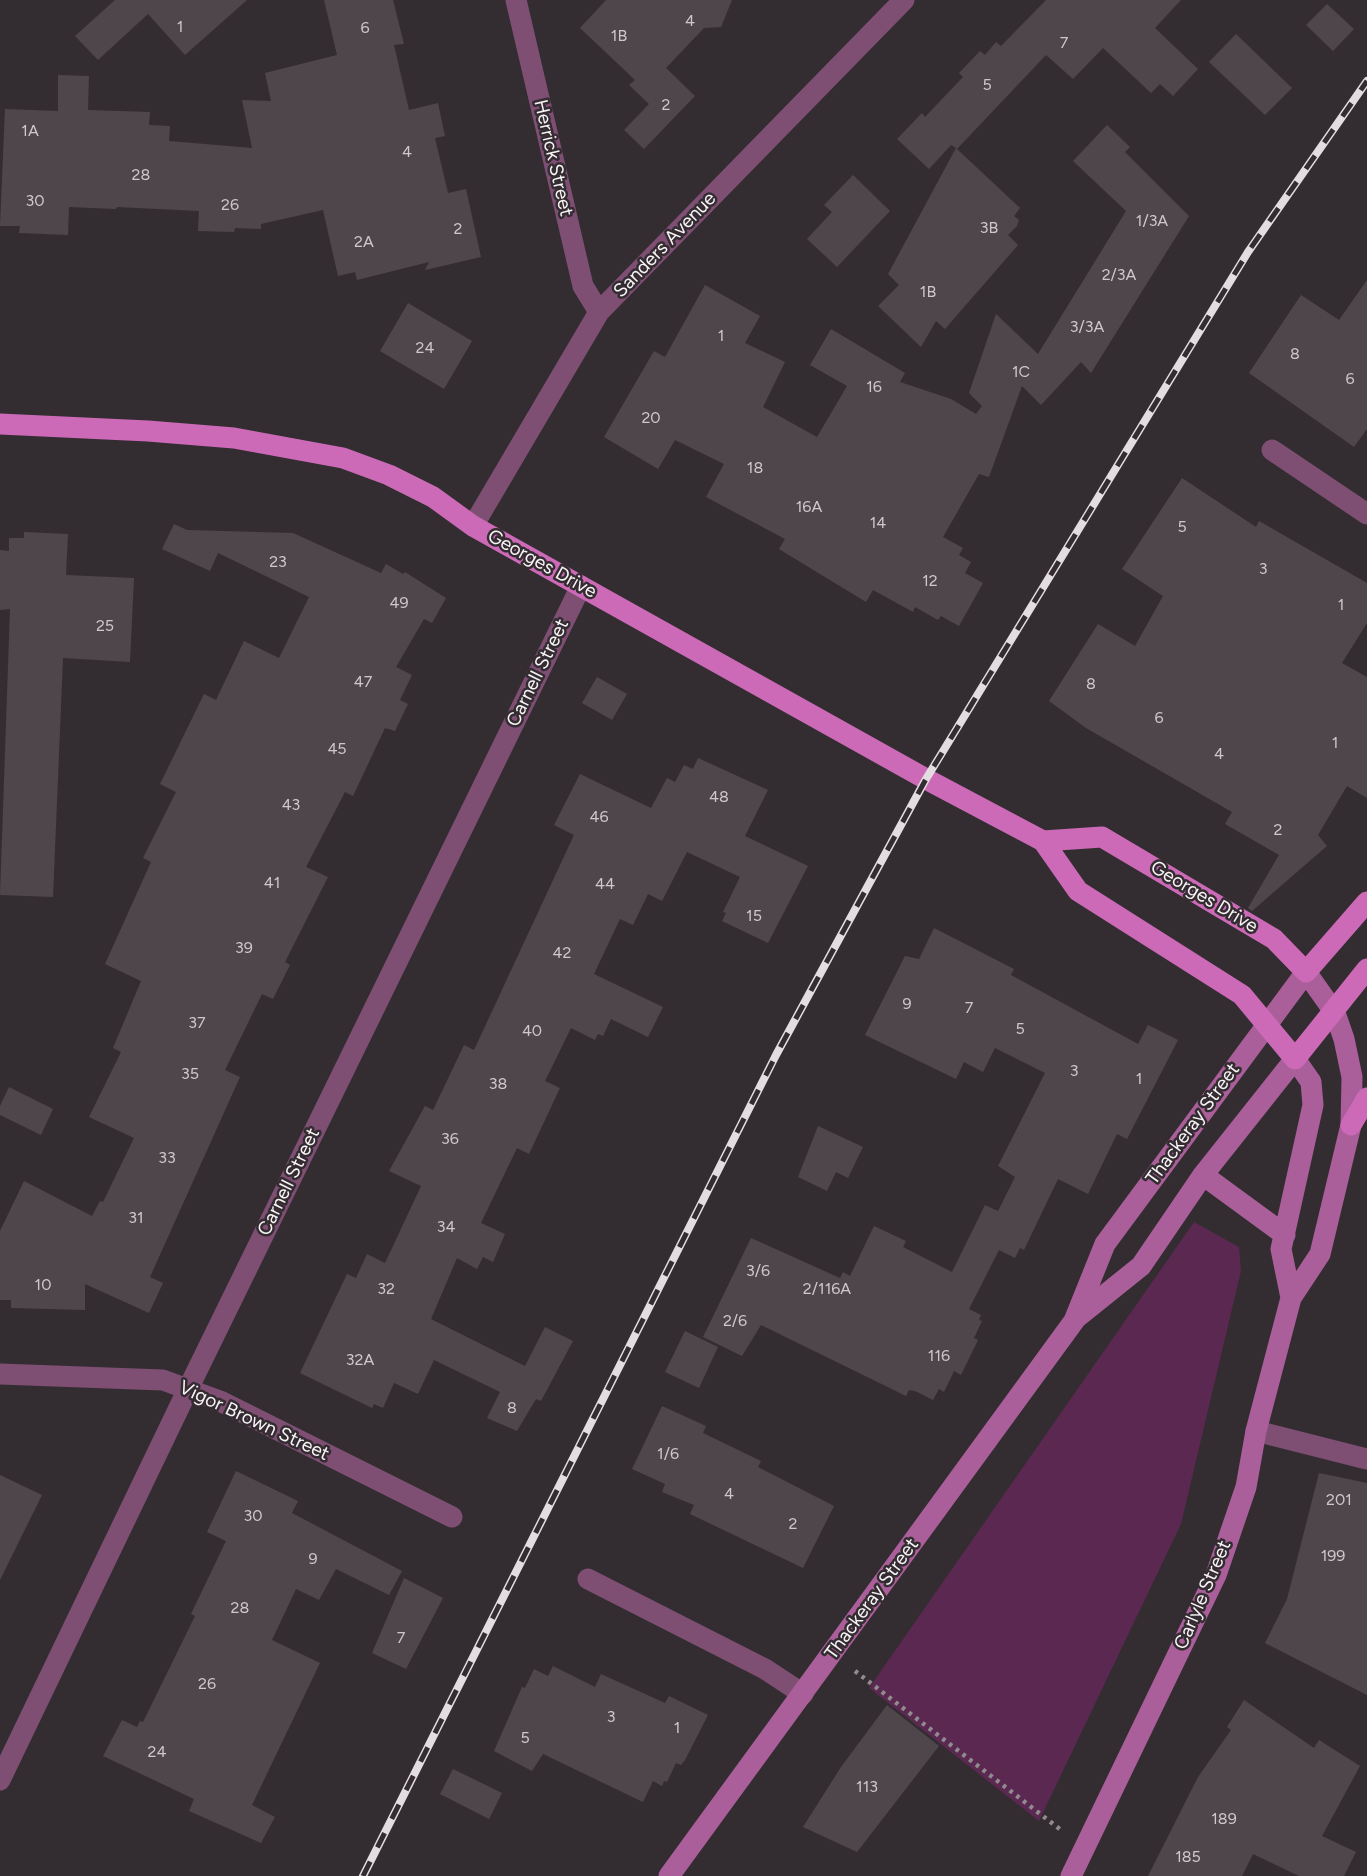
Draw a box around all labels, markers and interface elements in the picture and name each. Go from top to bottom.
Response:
house number: 4 [685,11,695,31]
house number: 1 [177,17,183,37]
house number: 6 [360,18,370,38]
house number: 1B [611,26,627,46]
house number: 7 [1060,33,1068,53]
house number: 5 [982,75,992,95]
house number: 2 [662,95,670,115]
street label: Herrick Street [528,97,578,219]
house number: 1A [21,121,39,141]
house number: 4 [402,142,412,162]
house number: 28 [132,165,150,185]
street label: Sanders Avenue [609,188,721,302]
house number: 30 [26,191,44,211]
house number: 26 [221,195,239,215]
house number: 1/3A [1136,211,1168,231]
house number: 3B [980,218,998,238]
house number: 2 [454,219,462,239]
house number: 2A [354,232,374,252]
house number: 2/3A [1102,265,1136,285]
house number: 1B [920,282,936,302]
house number: 3/3A [1070,317,1104,337]
house number: 1 [718,326,724,346]
house number: 24 [416,338,434,358]
house number: 8 [1290,344,1300,364]
house number: 1C [1012,362,1030,382]
house number: 6 [1345,369,1355,389]
house number: 16 [866,377,882,397]
house number: 20 [641,408,661,428]
house number: 18 [747,458,763,478]
house number: 16A [796,497,822,517]
house number: 14 [870,513,886,533]
house number: 5 [1177,517,1187,537]
street label: Georges Drive [483,525,601,603]
house number: 23 [269,552,287,572]
house number: 3 [1259,559,1267,579]
house number: 12 [922,571,938,591]
house number: 49 [390,593,408,613]
house number: 1 [1338,595,1344,615]
street label: Carnell Street [502,615,574,731]
house number: 25 [96,616,114,636]
house number: 47 [354,672,372,692]
house number: 8 [1086,674,1096,694]
house number: 6 [1154,708,1164,728]
house number: 1 [1332,733,1338,753]
house number: 45 [327,739,347,759]
house number: 4 [1214,744,1224,764]
house number: 48 [709,787,729,807]
house number: 43 [282,795,300,815]
house number: 46 [590,807,608,827]
house number: 2 [1274,820,1282,840]
street label: Georges Drive [1146,856,1262,938]
house number: 41 [264,873,280,893]
house number: 44 [595,874,615,894]
house number: 15 [746,906,762,926]
house number: 39 [235,938,253,958]
house number: 42 [553,943,571,963]
house number: 9 [902,994,912,1014]
house number: 7 [965,998,973,1018]
house number: 37 [188,1013,206,1033]
house number: 5 [1015,1019,1025,1039]
house number: 40 [522,1021,542,1041]
street label: Thackeray Street [1141,1059,1245,1189]
house number: 3 [1070,1061,1078,1081]
house number: 35 [181,1064,199,1084]
house number: 1 [1136,1069,1142,1089]
house number: 38 [489,1074,507,1094]
street label: Carnell Street [253,1124,325,1240]
house number: 36 [441,1129,459,1149]
house number: 33 [158,1148,176,1168]
house number: 31 [128,1208,144,1228]
house number: 34 [437,1217,455,1237]
house number: 3/6 [746,1261,770,1281]
house number: 10 [35,1275,51,1295]
house number: 32 [377,1279,395,1299]
house number: 2/116A [803,1279,851,1299]
house number: 2/6 [723,1311,747,1331]
house number: 116 [928,1346,950,1366]
house number: 32A [346,1350,374,1370]
street label: Vigor Brown Street [175,1376,333,1466]
house number: 8 [507,1398,517,1418]
house number: 1/6 [657,1444,679,1464]
house number: 4 [724,1484,734,1504]
house number: 201 [1326,1490,1352,1510]
house number: 30 [244,1506,262,1526]
house number: 2 [789,1514,797,1534]
street label: Thackeray Street [820,1534,924,1664]
street label: Carlyle Street [1170,1537,1236,1653]
house number: 199 [1321,1546,1345,1566]
house number: 9 [308,1549,318,1569]
house number: 28 [231,1598,249,1618]
house number: 7 [397,1628,405,1648]
house number: 26 [198,1674,216,1694]
house number: 3 [607,1707,615,1727]
house number: 1 [674,1718,680,1738]
house number: 5 [520,1728,530,1748]
house number: 24 [148,1742,166,1762]
house number: 113 [856,1777,878,1797]
house number: 189 [1211,1809,1237,1829]
house number: 185 [1175,1847,1201,1867]

